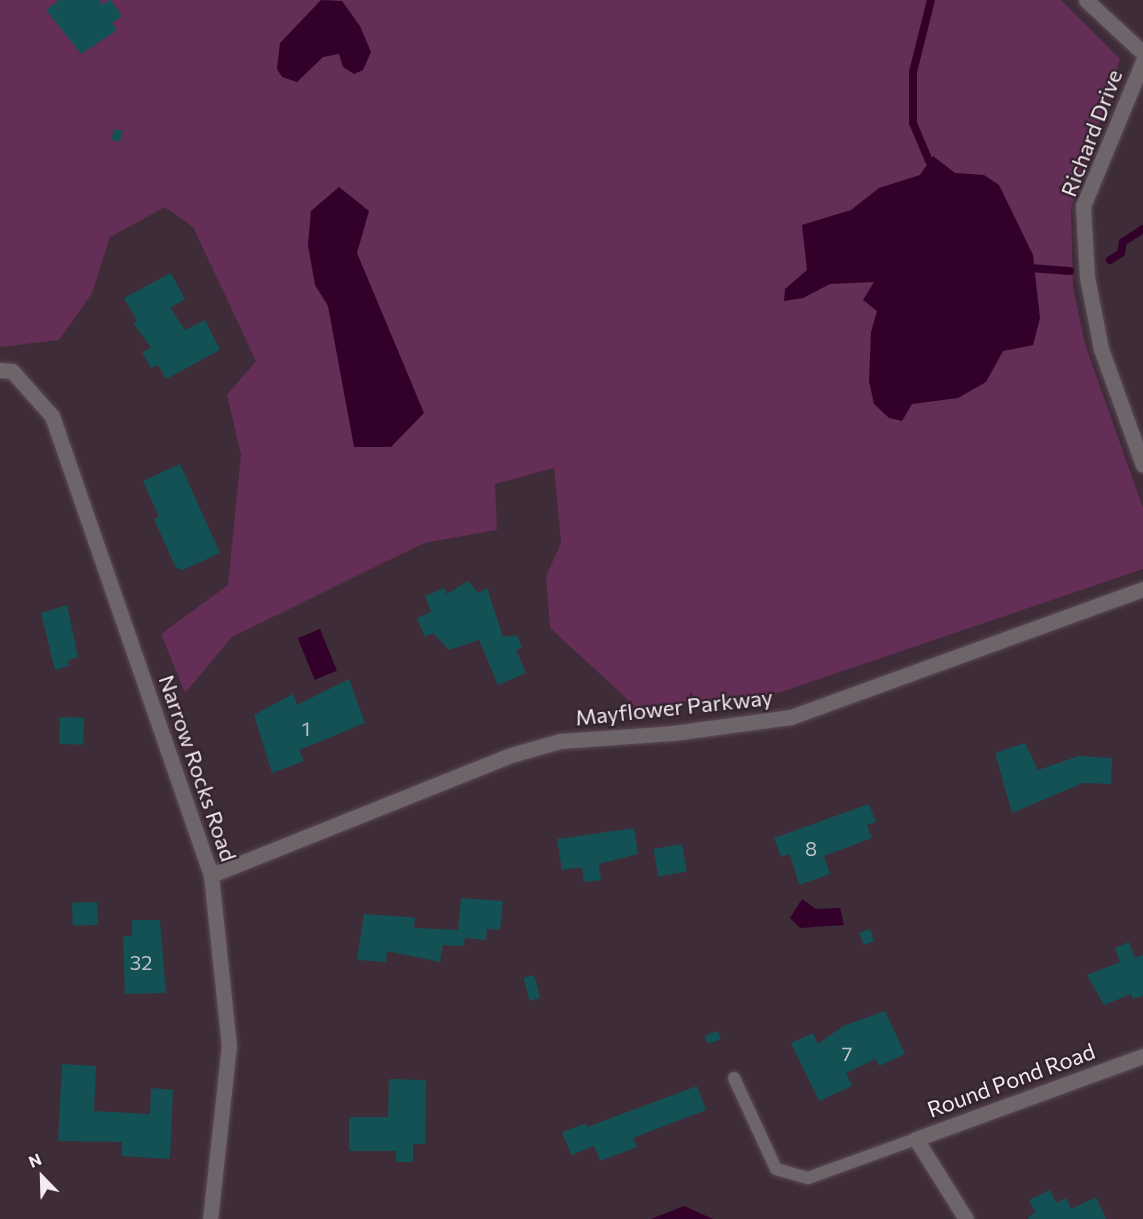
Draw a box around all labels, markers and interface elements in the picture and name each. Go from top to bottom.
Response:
street label: Richard Drive [1055,66,1127,200]
street label: Narrow Rocks Road [154,671,242,865]
street label: Mayflower Parkway [574,684,774,730]
house number: 1 [302,716,310,740]
house number: 8 [805,836,817,860]
house number: 32 [130,950,152,974]
street label: Round Pond Road [924,1037,1098,1123]
house number: 7 [842,1041,852,1065]
north arrow [12,1147,72,1207]
text: N [26,1149,44,1171]

